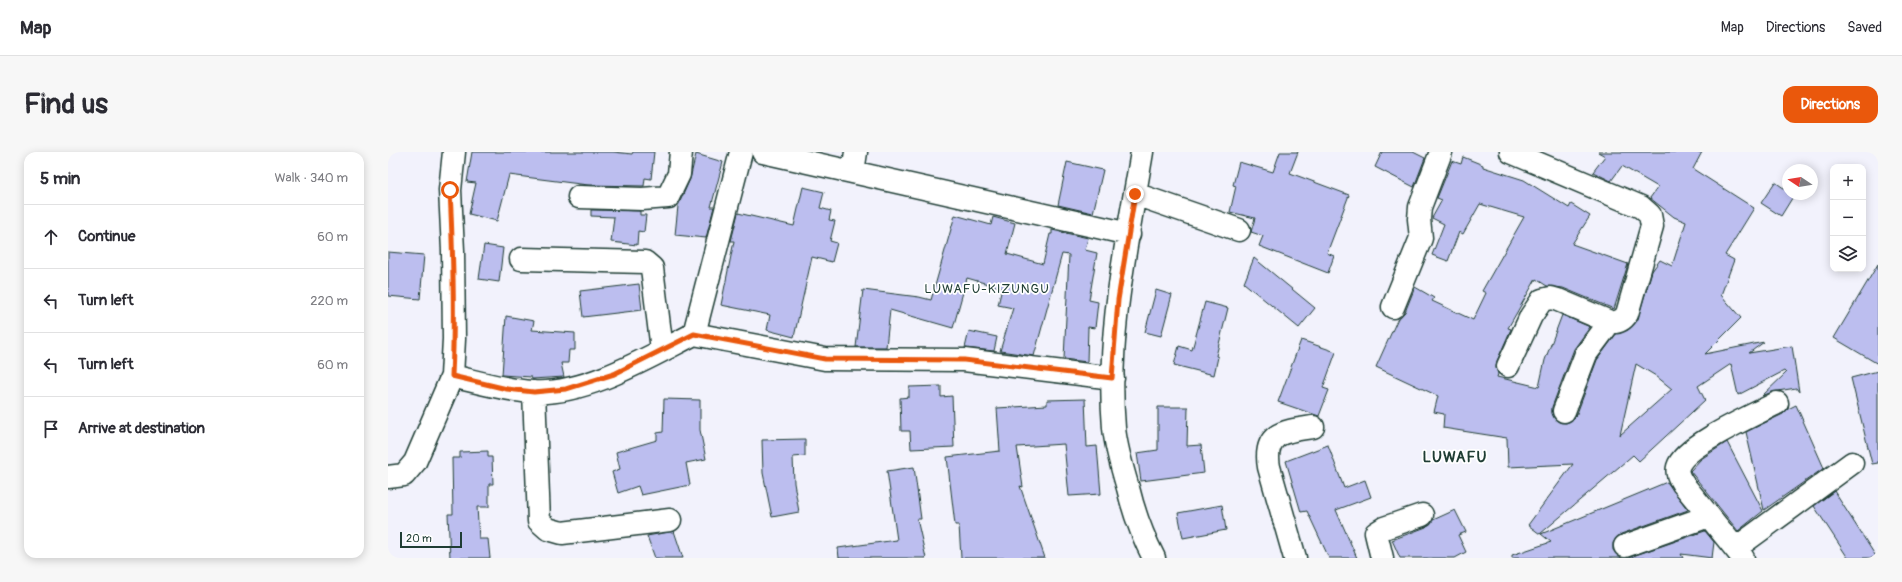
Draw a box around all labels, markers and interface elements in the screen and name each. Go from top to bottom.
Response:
text: Map [20,16,51,40]
text: Map [1721,19,1744,36]
text: Directions [1766,19,1825,36]
text: Saved [1847,19,1882,36]
button: Directions [1783,86,1878,123]
text: Find us [24,87,108,122]
north arrow [1782,164,1818,200]
map controls [1830,164,1866,272]
button: + [1830,164,1866,200]
text: 5 min [40,168,80,189]
text: Walk · 340 m [274,170,348,186]
route start [441,181,459,199]
route end [1126,185,1144,203]
button: − [1830,200,1866,236]
icon: ahead [40,226,62,248]
text: Continue [78,227,136,246]
text: 60 m [317,229,348,245]
button: layers [1830,236,1866,272]
district label: LUWAFU-KIZUNGU [924,281,1050,297]
icon: left [40,290,62,312]
text: Turn left [78,291,134,310]
text: 220 m [310,293,348,309]
icon: left [40,354,62,376]
text: Turn left [78,355,134,374]
text: 60 m [317,357,348,373]
icon: arrive [40,418,62,440]
text: Arrive at destination [78,419,205,438]
district label: LUWAFU [1423,448,1488,467]
scale bar [400,530,462,549]
text: 20 m [406,532,432,545]

